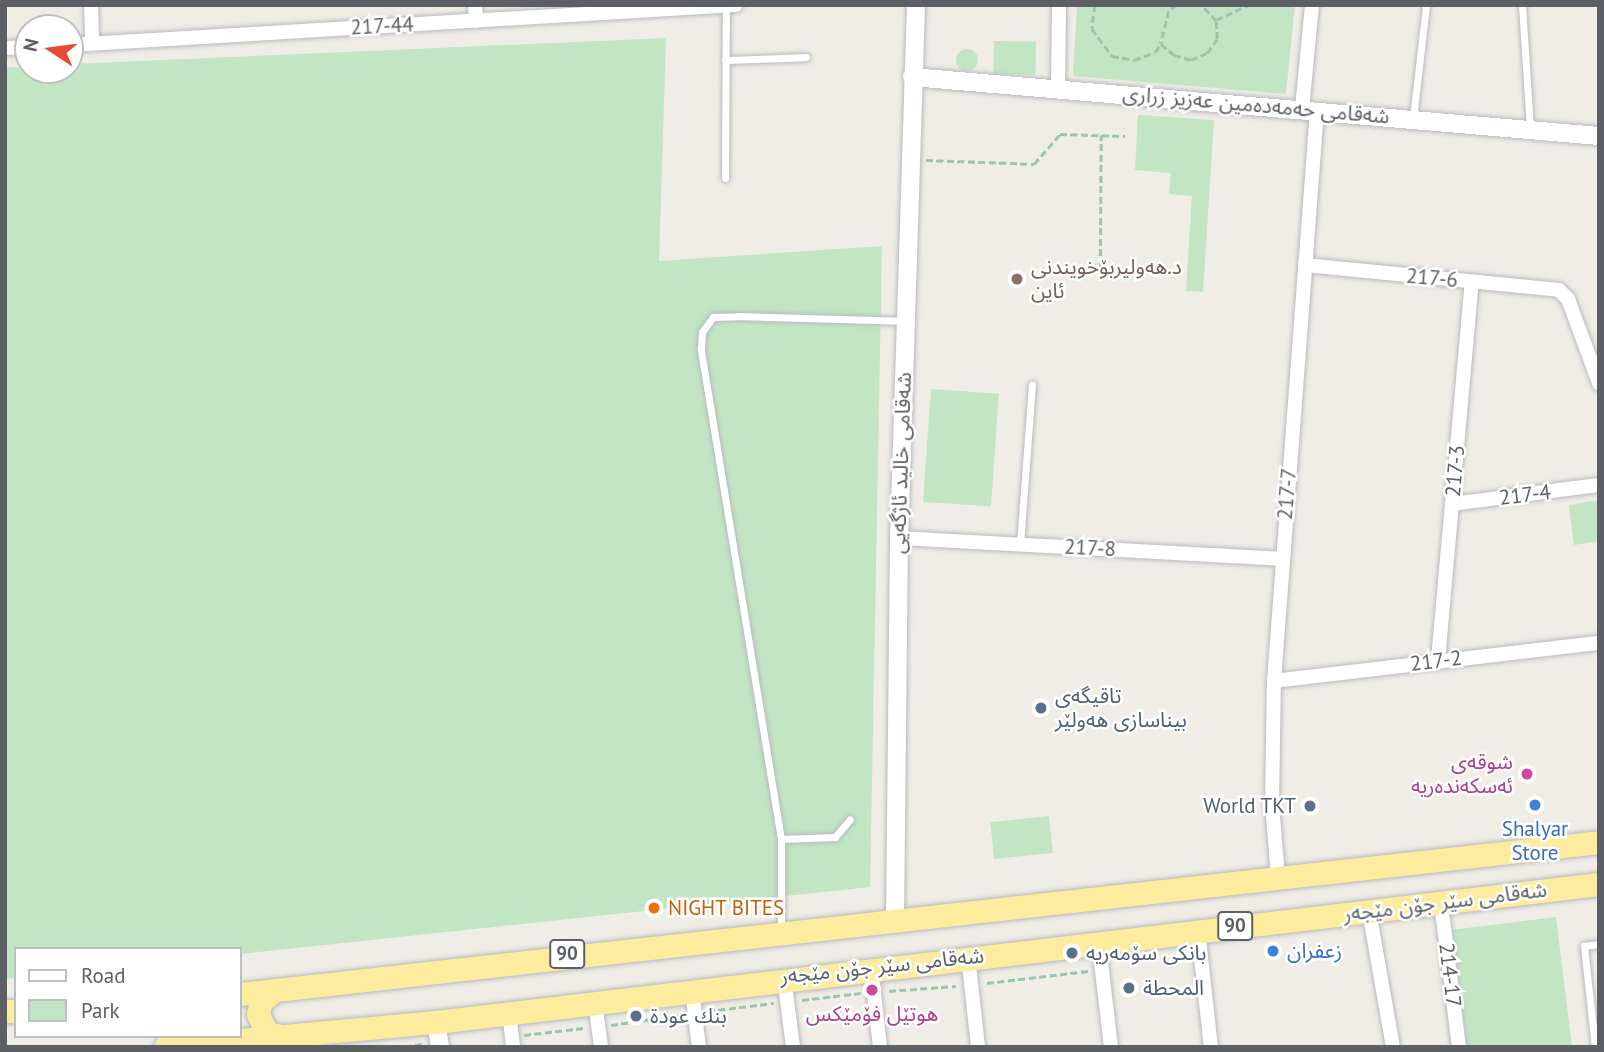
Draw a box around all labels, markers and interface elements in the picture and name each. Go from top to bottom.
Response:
street label: 217-44 [350,12,414,40]
north arrow [14,14,84,84]
text: N [17,36,44,54]
street label: شەقامی حەمەدەمین عەزیز زراری [1121,81,1391,129]
place label: د.هه‌ولیربۆخویندنی ئاین [1031,254,1182,304]
street label: 217-6 [1405,263,1459,293]
marker: د.هه‌ولیربۆخویندنی ئاین [1009,271,1025,287]
street label: شەقامی خالید ئاژگەیی [885,372,917,554]
street label: 217-3 [1440,444,1470,498]
street label: 217-7 [1272,467,1302,521]
street label: 217-4 [1498,479,1552,511]
street label: 217-8 [1063,534,1117,562]
street label: 217-2 [1409,645,1463,677]
place label: تاقیگەی بیناسازی هەولێر [1055,683,1187,733]
marker: تاقیگەی بیناسازی هەولێر [1033,700,1049,716]
place label: شوقەی ئەسکەندەریە [1411,749,1513,799]
marker: شوقەی ئەسکەندەریە [1519,766,1535,782]
place label: World TKT [1203,793,1296,819]
marker: Shalyar Store [1527,797,1543,813]
marker: World TKT [1302,798,1318,814]
place label: Shalyar Store [1502,816,1568,866]
street label: شەقامی سێر جۆن مێجەر [1342,877,1548,927]
place label: NIGHT BITES [668,895,785,921]
marker: NIGHT BITES [646,900,662,916]
road number: 90 [1216,910,1254,942]
road number: 90 [548,938,586,970]
place label: زعفران [1287,938,1342,964]
place label: بانکی سۆمەریە [1086,940,1206,966]
street label: 214-17 [1434,941,1466,1009]
street label: شەقامی سێر جۆن مێجەر [779,943,985,989]
marker: زعفران [1265,943,1281,959]
marker: بانکی سۆمەریە [1064,945,1080,961]
legend [14,947,242,1038]
text: Road [81,962,125,989]
place label: المحطة [1143,975,1204,1001]
marker: المحطة [1121,980,1137,996]
marker: هوتێل فۆمێکس [864,982,880,998]
text: Park [81,997,120,1024]
place label: هوتێل فۆمێکس [806,1001,938,1027]
place label: بنك عودة [650,1003,727,1029]
marker: بنك عودة [628,1008,644,1024]

